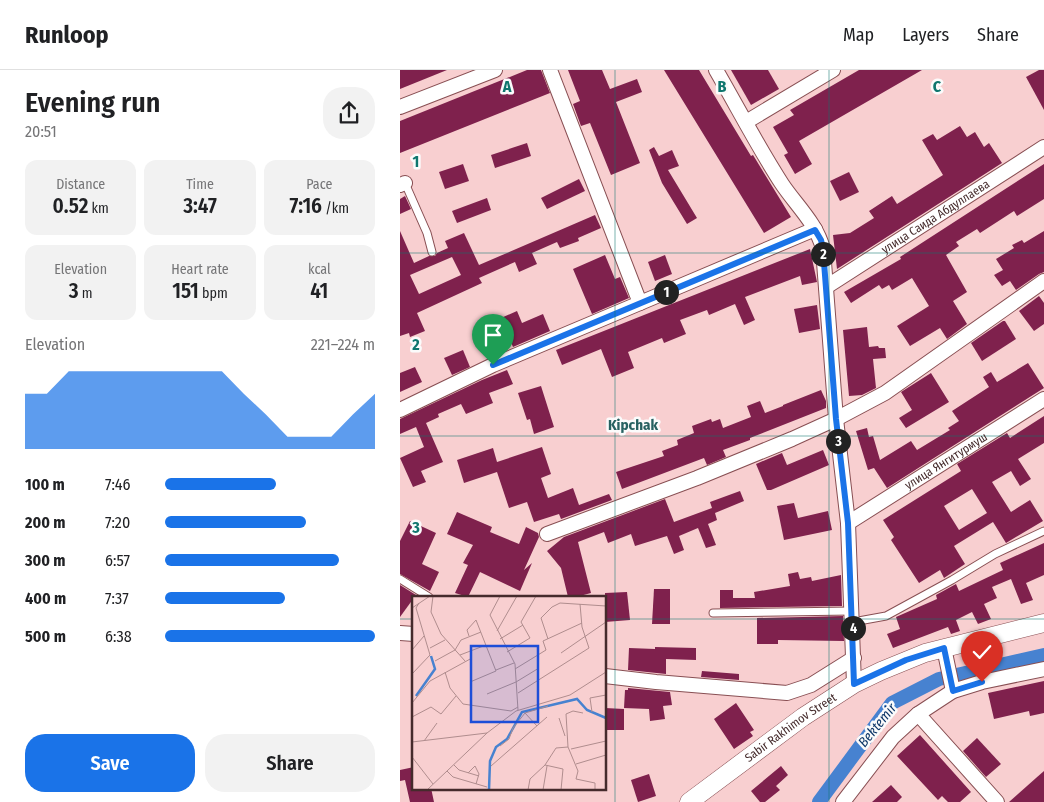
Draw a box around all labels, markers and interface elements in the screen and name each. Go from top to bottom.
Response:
text: Runloop [25,21,109,49]
text: Map [843,24,874,46]
text: Layers [902,24,949,46]
text: Share [977,24,1019,46]
text: A [502,77,512,96]
text: B [718,77,727,96]
text: C [933,77,942,96]
text: Evening run [25,86,160,119]
button: share [323,87,375,139]
text: 20:51 [25,122,57,141]
text: 1 [413,152,419,171]
text: Distance [56,176,105,193]
text: Time [186,176,214,193]
text: Pace [306,176,332,193]
street label: улица Саида Абдуллаева [879,177,992,257]
text: 0.52 [52,193,88,219]
text: 3:47 [183,193,217,219]
text: 7:16 [290,193,322,219]
text: km [88,200,109,217]
text: /km [322,200,349,217]
pin: 2 [810,242,836,266]
text: 2 [820,246,827,263]
text: Elevation [54,261,107,278]
text: Heart rate [171,261,229,278]
text: kcal [308,261,331,278]
text: 3 [69,278,79,304]
text: 151 [172,278,199,304]
text: 41 [310,278,328,304]
pin: 1 [654,280,678,304]
text: 1 [664,284,669,301]
text: m [79,285,93,302]
text: bpm [199,285,228,302]
pin [472,314,514,365]
icon: arrive [479,321,507,349]
text: Elevation [25,335,85,354]
text: 221–224 m [311,335,375,354]
text: 2 [411,335,420,354]
district label: Kipchak [608,416,658,434]
pin: 3 [826,428,850,454]
street label: улица Янгитурмуш [902,430,990,492]
text: 3 [835,433,842,450]
text: 100 m [25,475,65,494]
text: 7:46 [105,475,130,494]
text: 200 m [25,513,65,532]
text: 7:20 [105,513,130,532]
text: 3 [411,518,420,537]
text: 300 m [25,551,66,570]
text: 6:57 [105,551,130,570]
text: 400 m [25,589,66,608]
text: 7:37 [105,589,129,608]
inset map [412,596,606,790]
pin: 4 [840,616,866,640]
text: 4 [850,620,857,637]
text: 500 m [25,627,66,646]
text: 6:38 [105,627,132,646]
pin [961,631,1003,682]
icon: check [968,638,996,666]
street label: Sabir Rakhimov Street [742,690,839,765]
water label: Bektemir [855,699,901,751]
button: Save [25,734,195,792]
button: Share [205,734,375,792]

